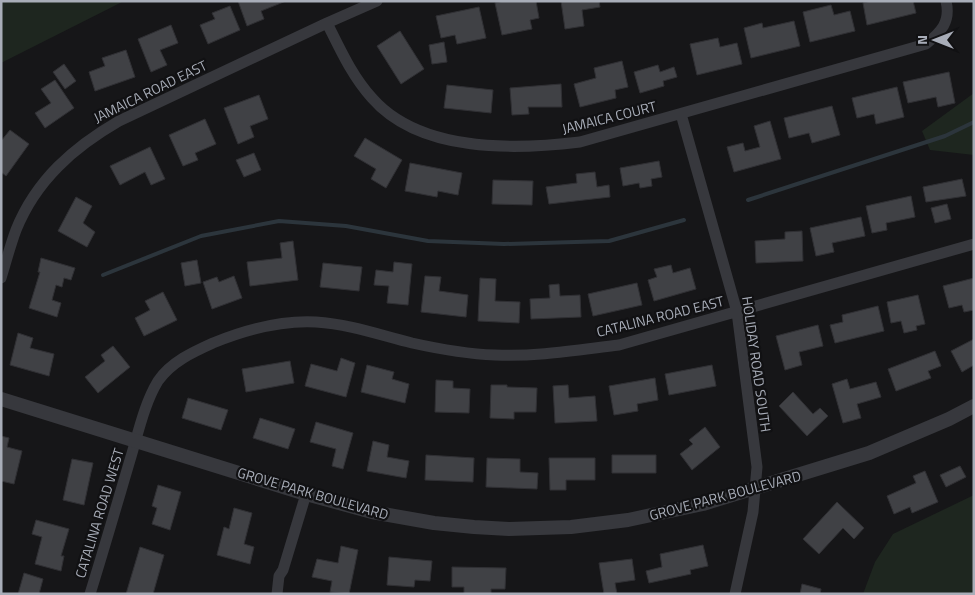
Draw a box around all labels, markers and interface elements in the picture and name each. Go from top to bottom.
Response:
north arrow [910,15,960,65]
text: N [911,35,932,45]
street label: JAMAICA ROAD EAST [90,54,211,128]
street label: JAMAICA COURT [560,95,659,139]
street label: CATALINA ROAD EAST [594,290,726,342]
street label: HOLIDAY ROAD SOUTH [737,295,777,433]
street label: CATALINA ROAD WEST [69,445,129,580]
street label: GROVE PARK BOULEVARD [235,461,391,525]
street label: GROVE PARK BOULEVARD [647,465,803,525]

